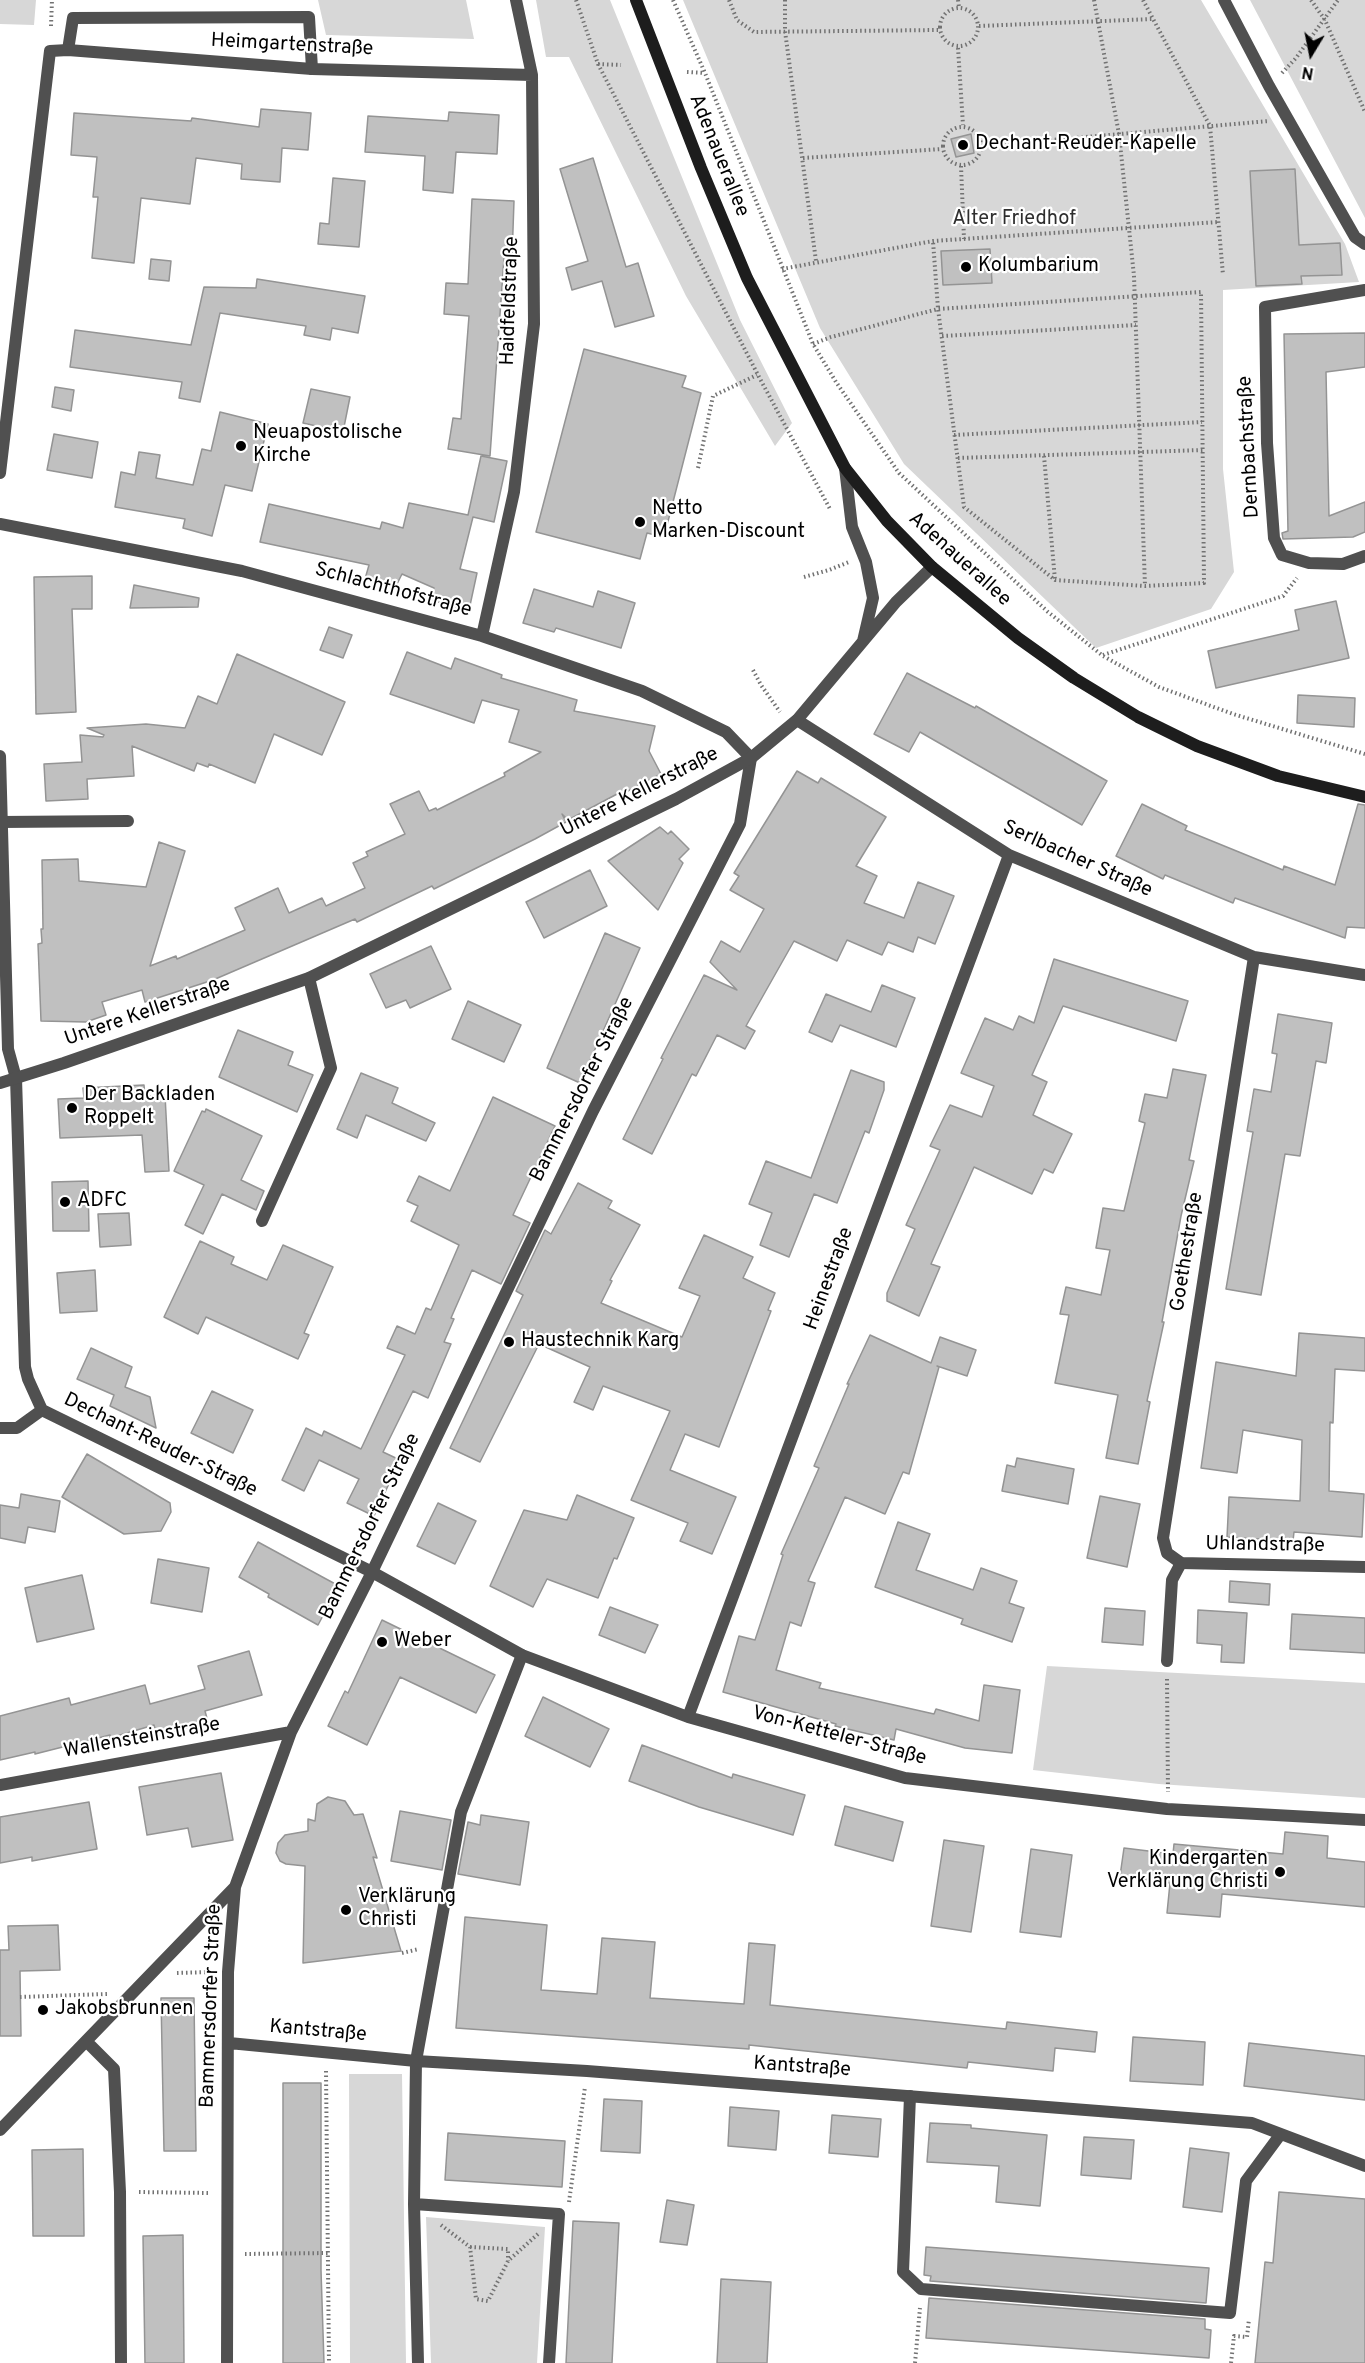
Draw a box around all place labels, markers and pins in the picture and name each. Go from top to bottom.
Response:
place label: Dechant-Reuder-Kapelle [975,133,1196,157]
marker: Dechant-Reuder-Kapelle [956,138,970,152]
place label: Kolumbarium [978,255,1099,279]
marker: Kolumbarium [959,260,973,274]
place label: Neuapostolische Kirche [253,422,402,469]
marker: Neuapostolische Kirche [234,439,248,453]
place label: Netto Marken-Discount [652,498,805,545]
marker: Netto Marken-Discount [633,515,647,529]
place label: Der Backladen Roppelt [84,1084,215,1131]
marker: Der Backladen Roppelt [65,1101,79,1115]
place label: ADFC [77,1190,127,1214]
marker: ADFC [58,1195,72,1209]
place label: Haustechnik Karg [521,1330,679,1354]
marker: Haustechnik Karg [502,1335,516,1349]
place label: Weber [394,1630,451,1654]
marker: Weber [375,1635,389,1649]
place label: Kindergarten Verklärung Christi [1107,1848,1268,1895]
marker: Kindergarten Verklärung Christi [1273,1865,1287,1879]
place label: Verklärung Christi [358,1886,456,1933]
marker: Verklärung Christi [339,1903,353,1917]
place label: Jakobsbrunnen [55,1998,193,2022]
marker: Jakobsbrunnen [36,2003,50,2017]

